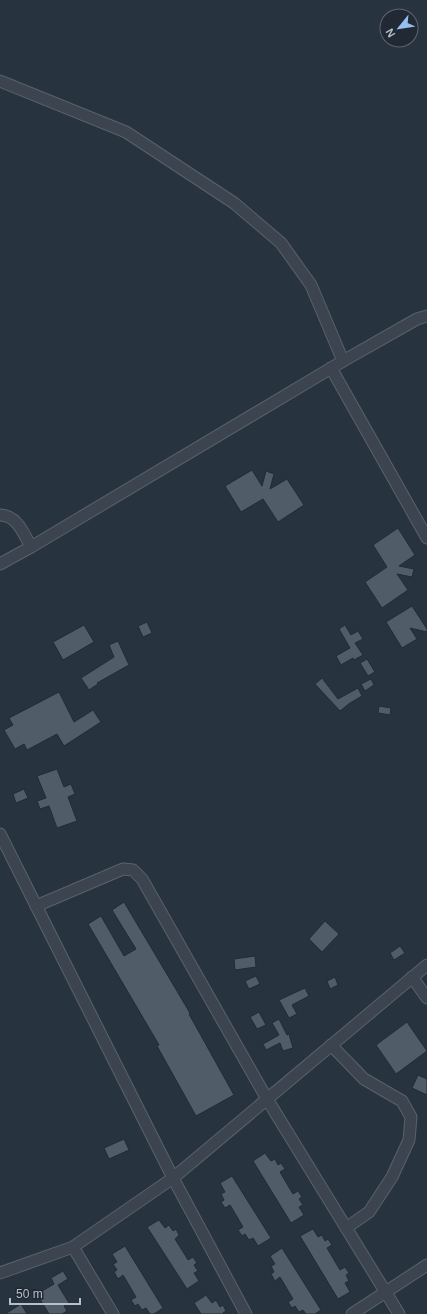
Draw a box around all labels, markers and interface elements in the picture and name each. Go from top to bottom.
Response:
north arrow [379,8,419,48]
text: N [383,27,398,39]
scale bar [10,1280,80,1306]
text: 50 m [16,1287,43,1301]

